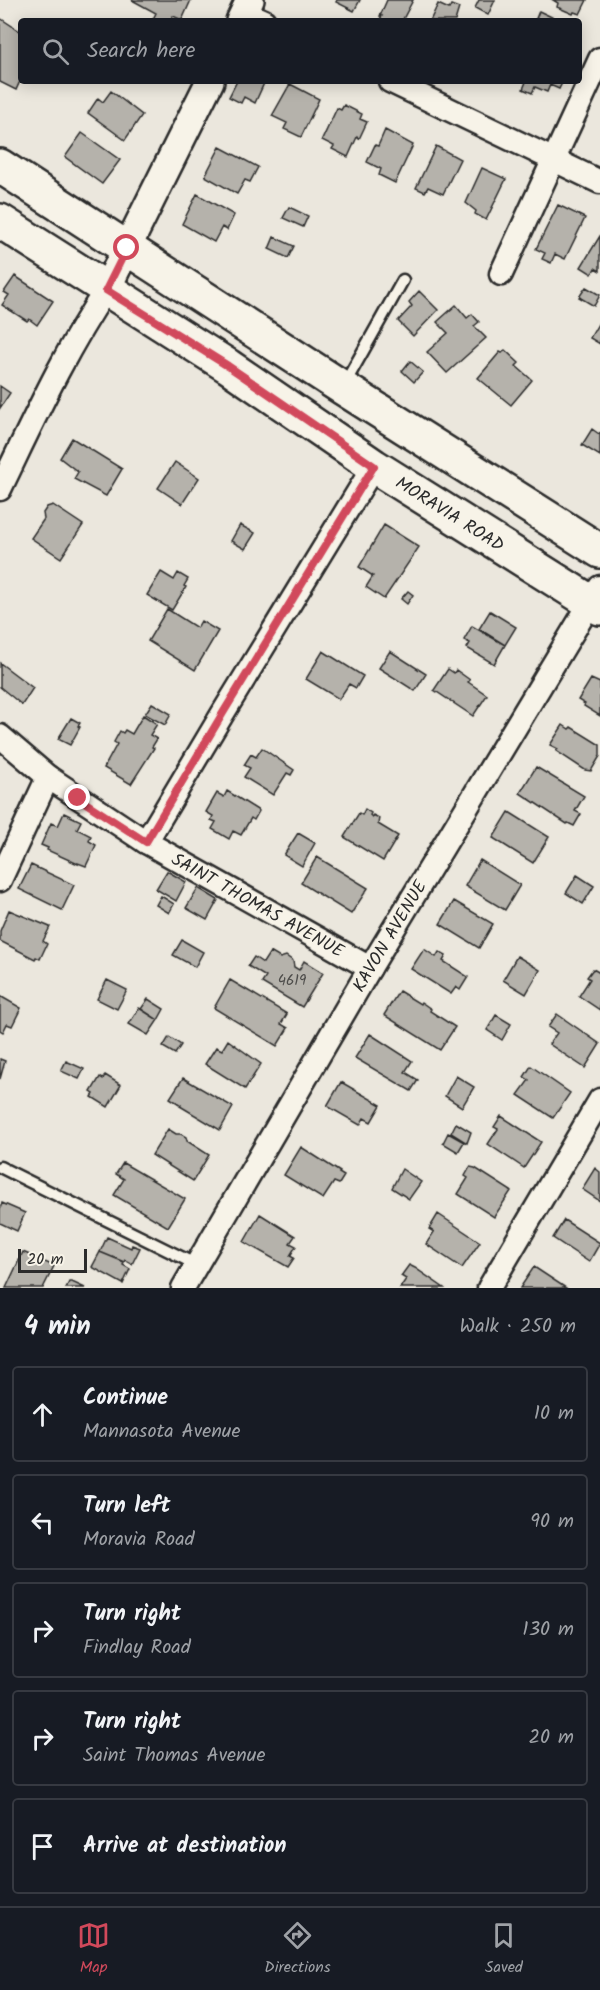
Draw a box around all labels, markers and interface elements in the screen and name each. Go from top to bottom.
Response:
search box [18,18,582,84]
text: Search here [87,34,195,69]
icon: search [39,35,72,68]
route start [113,234,139,260]
street label: MORAVIA ROAD [389,470,510,561]
route end [64,784,90,810]
street label: SAINT THOMAS AVENUE [165,846,349,967]
street label: KAVON AVENUE [346,875,436,998]
house number: 4619 [278,969,307,993]
scale bar [18,1246,87,1274]
text: 20 m [27,1247,63,1272]
text: 4 min [24,1306,91,1348]
text: Walk · 250 m [460,1311,576,1343]
text: Continue [83,1381,168,1416]
icon: ahead [26,1398,59,1431]
text: 10 m [534,1398,574,1430]
text: Mannasota Avenue [83,1416,240,1448]
text: Turn left [83,1489,170,1524]
icon: left [26,1506,59,1539]
text: 90 m [530,1506,574,1538]
text: Moravia Road [83,1524,195,1556]
text: Turn right [83,1597,181,1632]
icon: right [26,1614,59,1647]
text: 130 m [522,1614,574,1646]
text: Findlay Road [83,1632,191,1664]
text: Turn right [83,1705,181,1740]
icon: right [26,1722,59,1755]
text: 20 m [528,1722,574,1754]
text: Saint Thomas Avenue [83,1740,265,1772]
text: Arrive at destination [83,1829,286,1864]
icon: arrive [26,1830,59,1863]
tab: Map [77,1919,110,1980]
tab: Directions [264,1919,331,1980]
tab: Saved [485,1919,523,1980]

